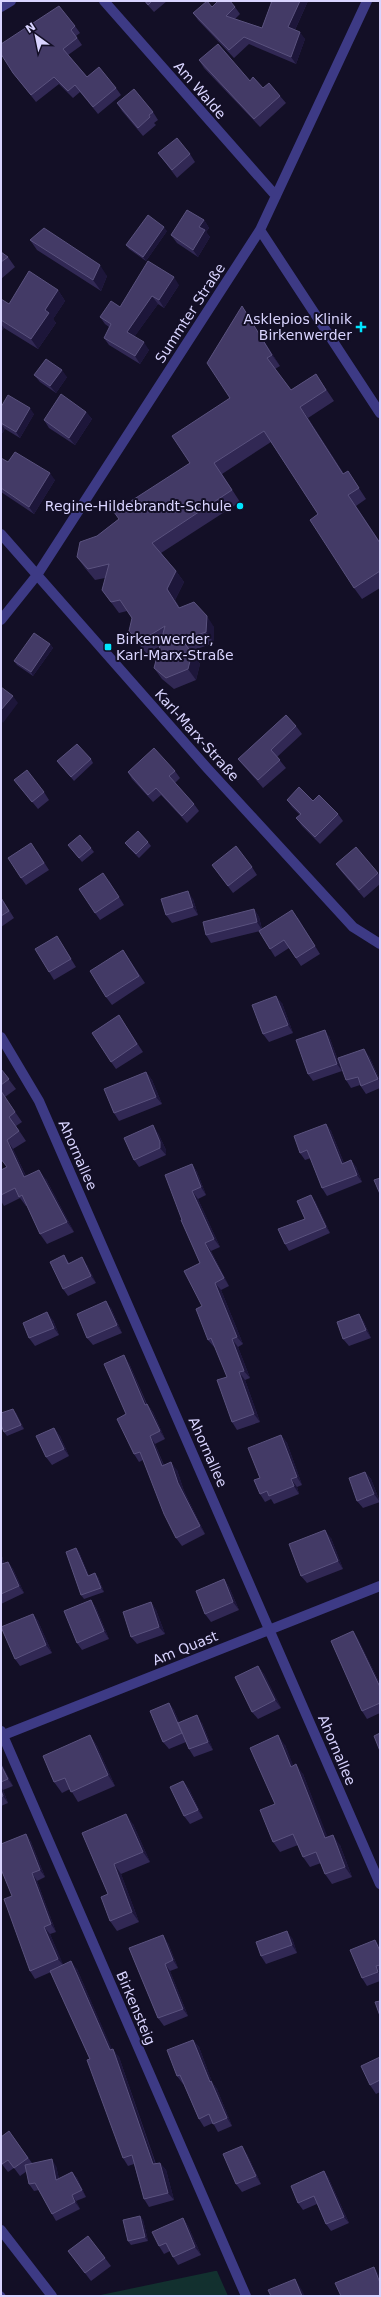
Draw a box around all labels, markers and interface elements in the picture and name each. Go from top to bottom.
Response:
north arrow [16,16,56,56]
text: N [23,20,38,36]
street label: Am Walde [171,58,229,122]
street label: Summter Straße [152,260,228,366]
place label: Asklepios Klinik Birkenwerder [244,311,353,343]
marker: Asklepios Klinik Birkenwerder [355,321,367,333]
place label: Regine-Hildebrandt-Schule [45,498,232,514]
marker: Regine-Hildebrandt-Schule [235,501,245,511]
place label: Birkenwerder, Karl-Marx-Straße [116,631,234,663]
marker: Birkenwerder, Karl-Marx-Straße [103,642,113,652]
street label: Karl-Marx-Straße [152,686,242,784]
street label: Ahornallee [55,1117,101,1193]
street label: Ahornallee [185,1414,231,1490]
street label: Am Quast [150,1627,220,1668]
street label: Ahornallee [315,1712,359,1788]
street label: Birkensteig [113,1969,159,2047]

